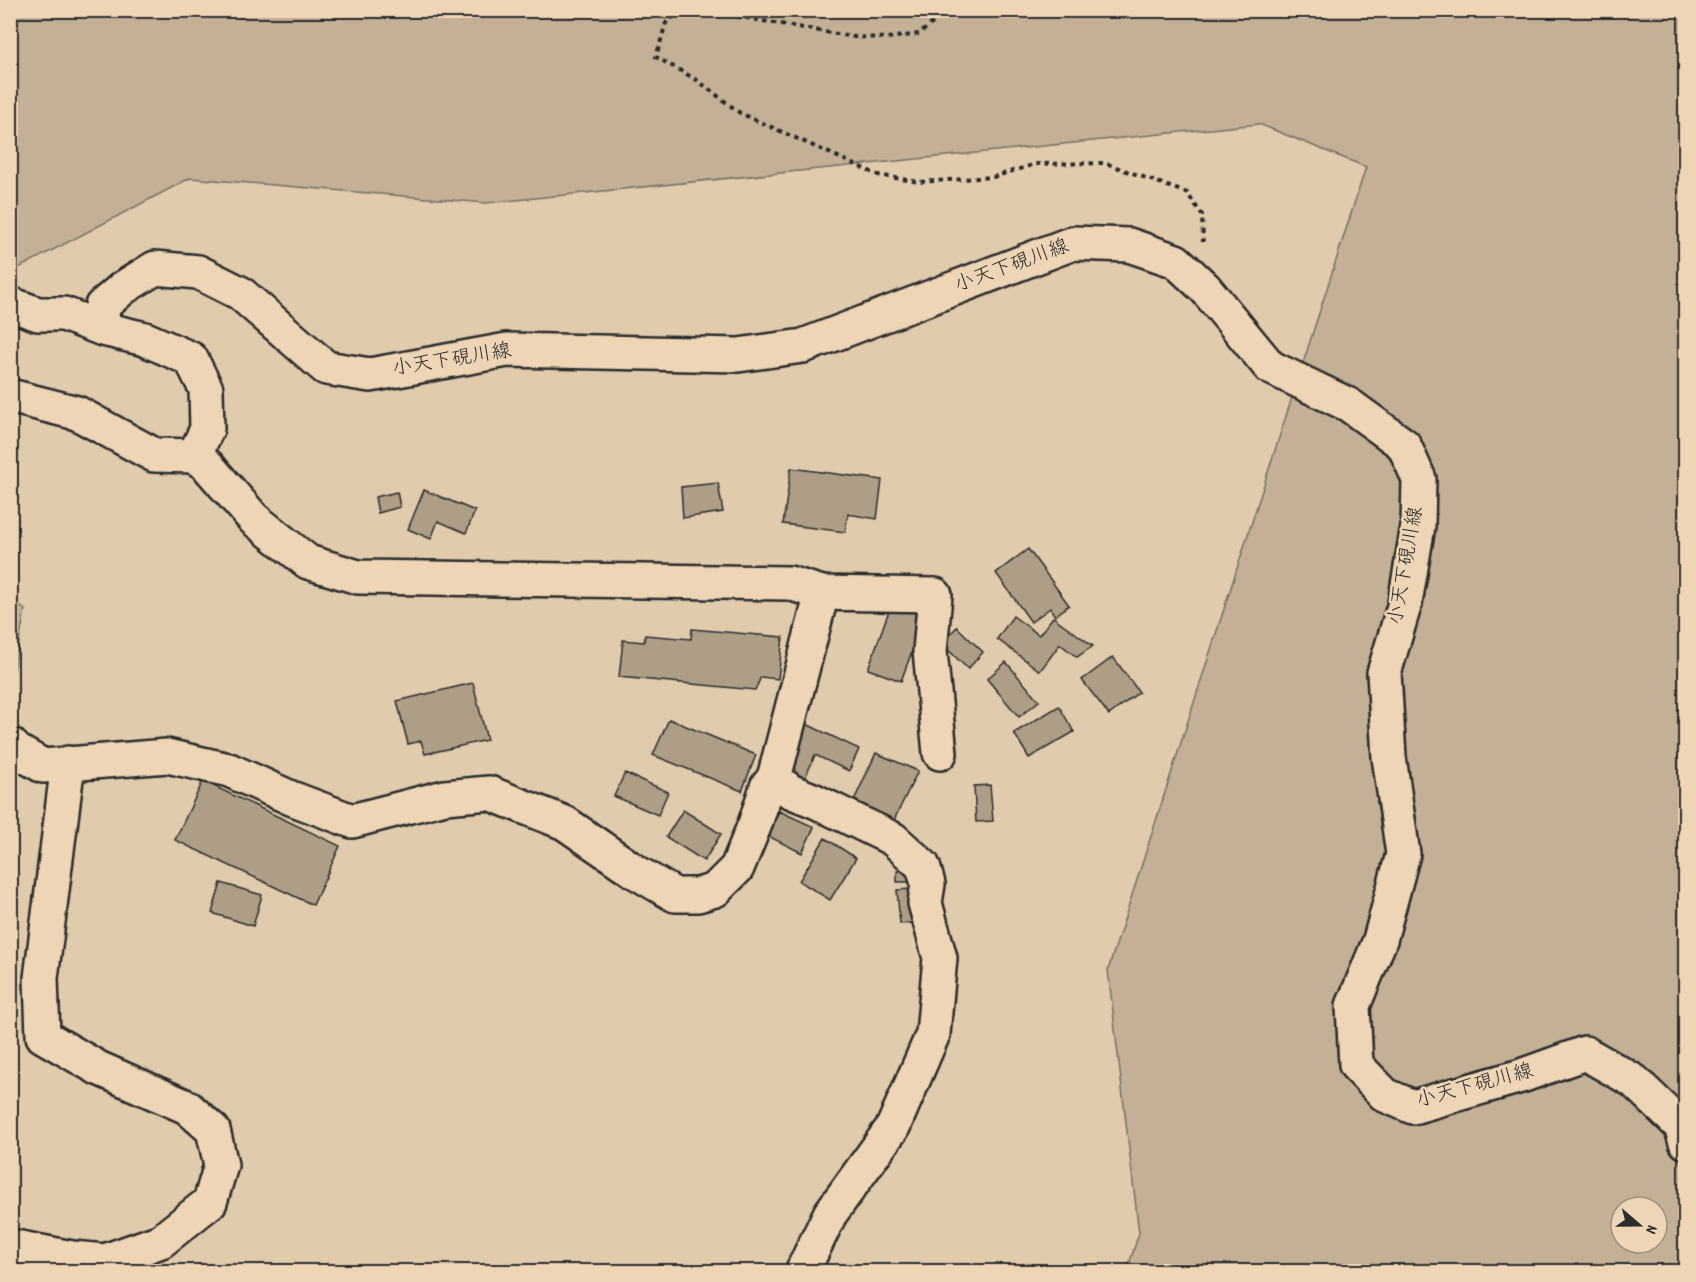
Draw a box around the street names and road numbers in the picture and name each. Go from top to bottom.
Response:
street label: 小天下硯川線 [951,233,1073,301]
street label: 小天下硯川線 [391,338,513,384]
street label: 小天下硯川線 [1383,504,1431,628]
street label: 小天下硯川線 [1413,1058,1537,1116]

